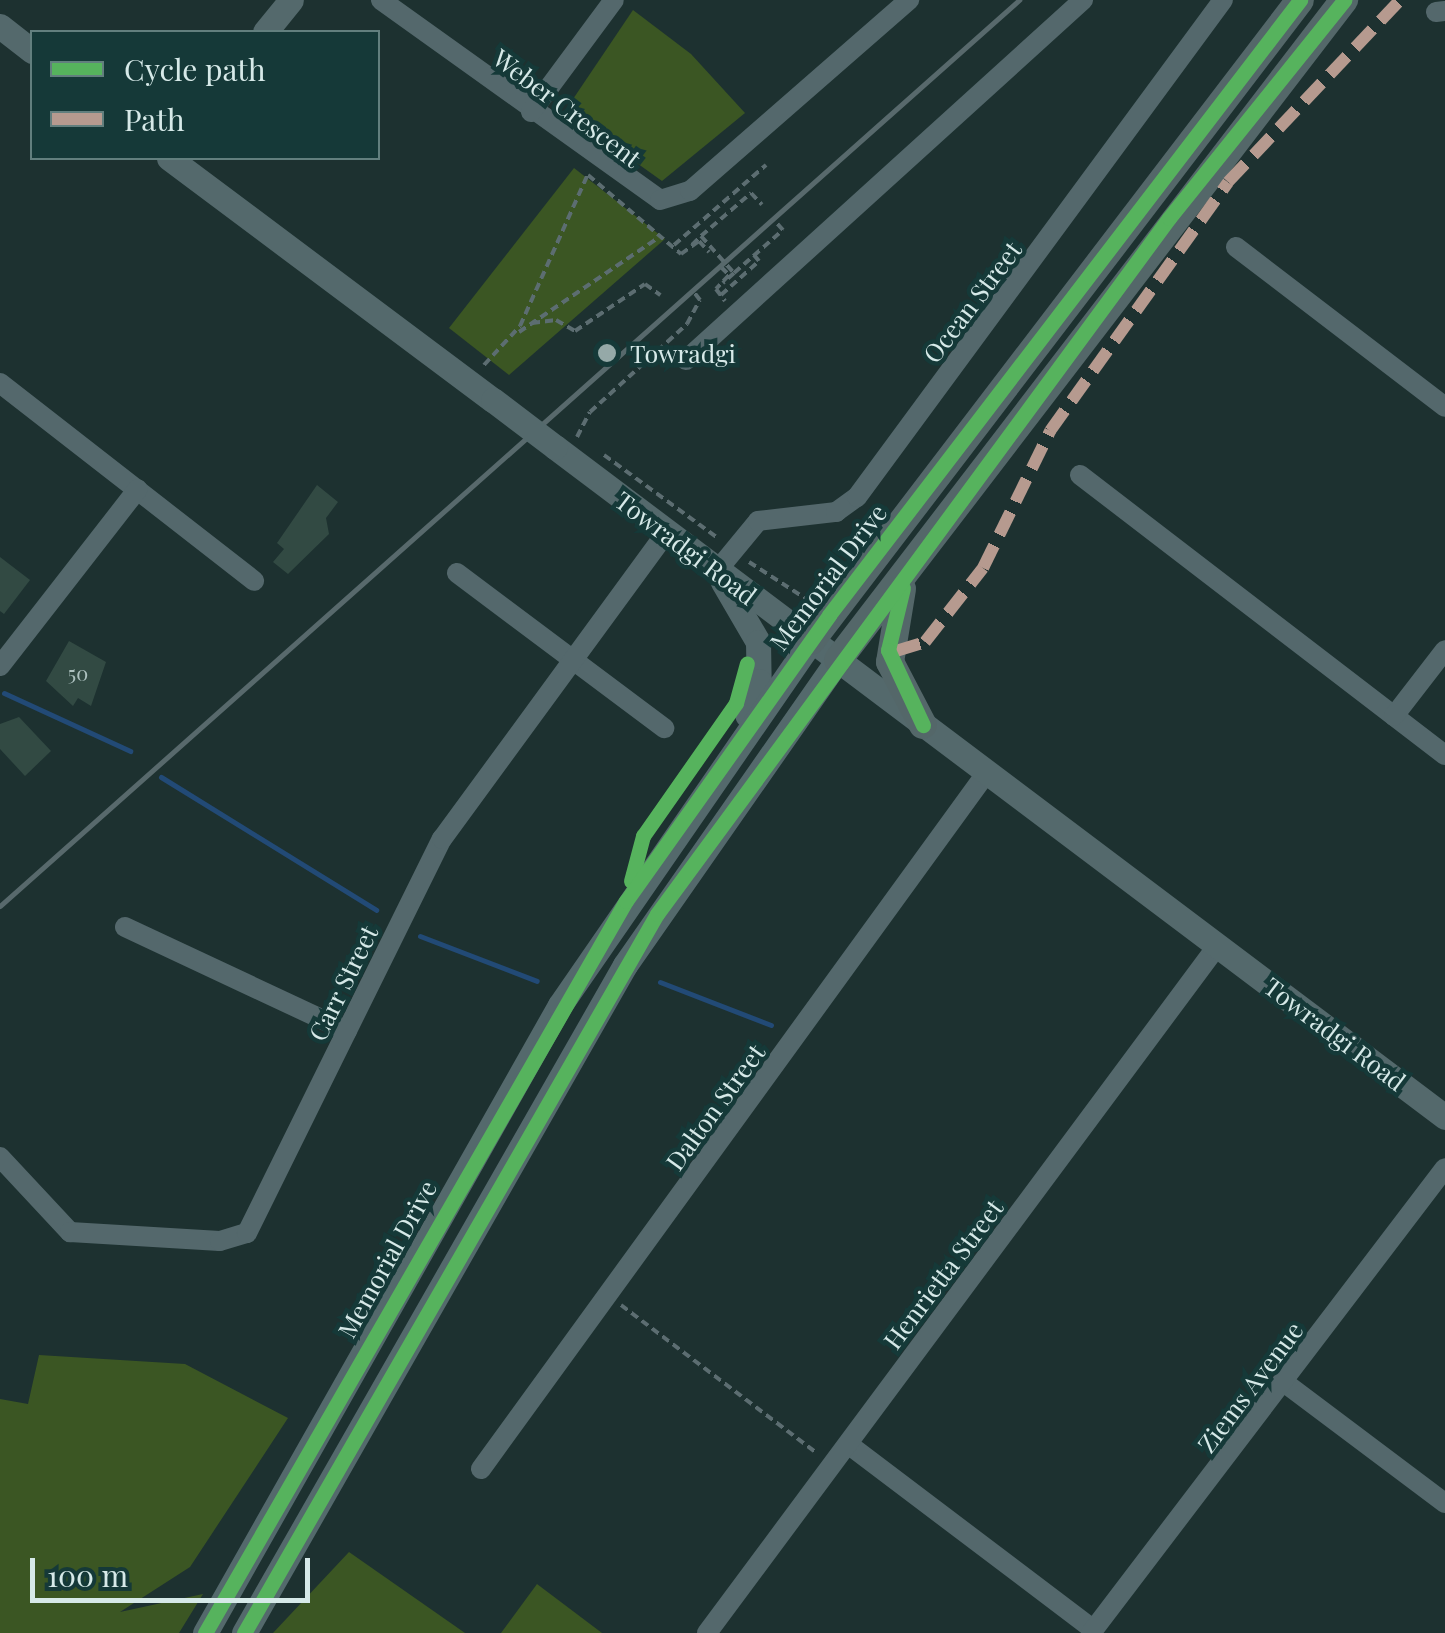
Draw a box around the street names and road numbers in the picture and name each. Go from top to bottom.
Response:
street label: Weber Crescent [487,43,647,173]
street label: Ocean Street [917,235,1027,369]
street label: Towradgi Road [610,485,762,611]
street label: Memorial Drive [763,498,893,656]
street label: Carr Street [302,920,384,1046]
street label: Towradgi Road [1259,971,1411,1097]
street label: Dalton Street [659,1038,771,1176]
street label: Memorial Drive [331,1175,443,1343]
street label: Henrietta Street [877,1193,1009,1355]
street label: Ziems Avenue [1191,1315,1309,1459]

